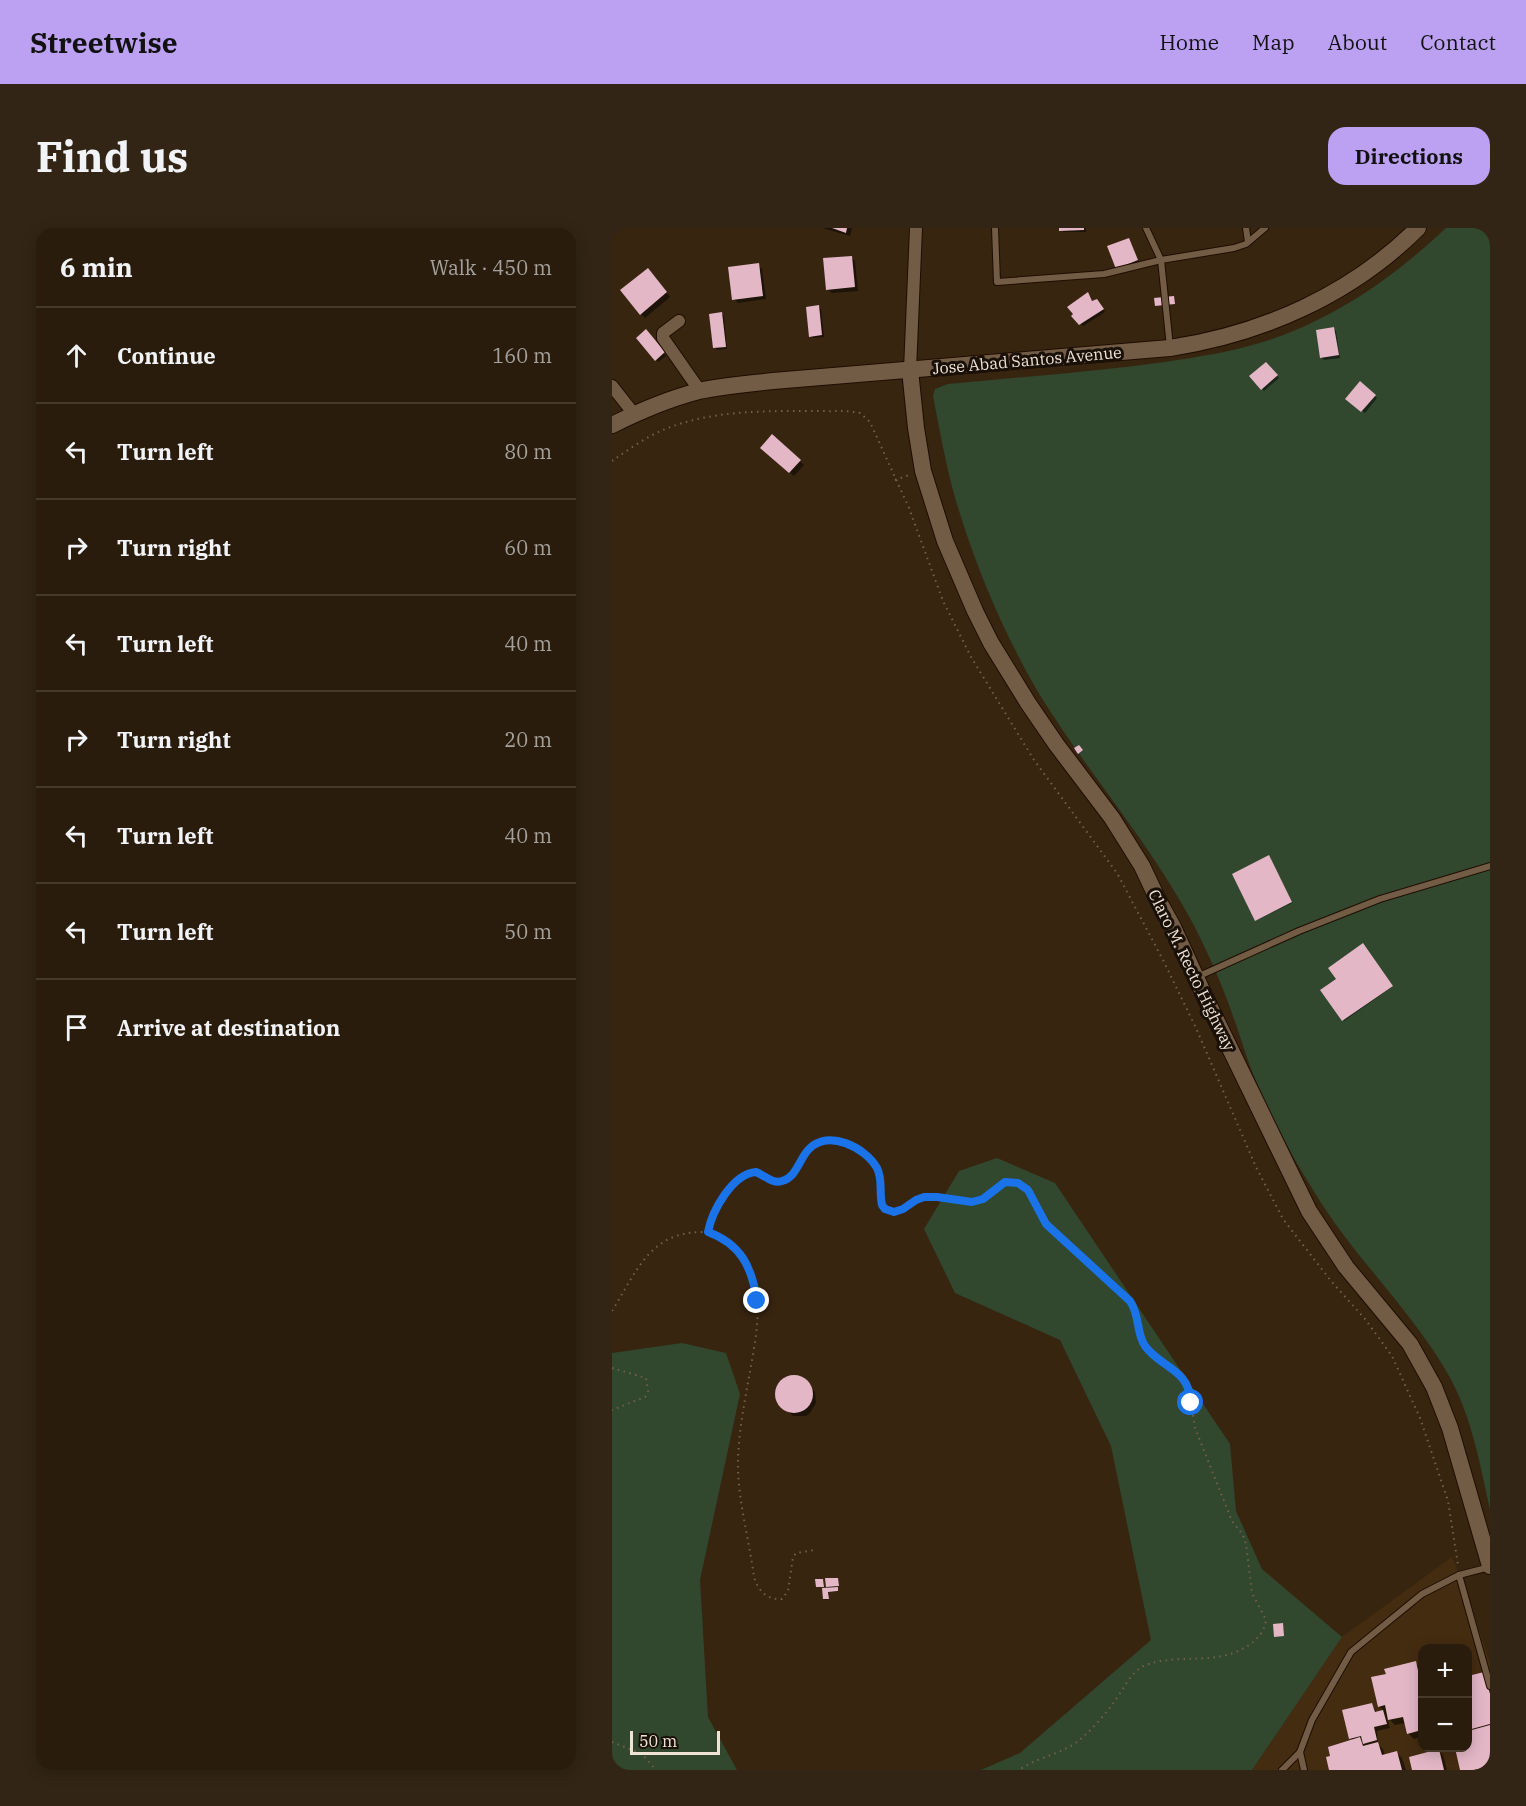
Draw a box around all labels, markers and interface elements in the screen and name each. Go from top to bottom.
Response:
text: Streetwise [30,24,177,61]
text: Home [1159,28,1219,56]
text: Map [1252,28,1295,56]
text: About [1328,28,1387,56]
text: Contact [1420,28,1496,56]
button: Directions [1328,127,1490,185]
text: Find us [36,129,188,184]
text: 6 min [60,250,133,284]
text: Walk · 450 m [430,254,552,281]
icon: ahead [60,339,93,372]
text: Continue [117,341,216,370]
text: 160 m [492,342,552,369]
street label: Jose Abad Santos Avenue [932,342,1122,378]
icon: left [60,435,93,468]
text: Turn left [117,437,213,466]
text: 80 m [504,438,552,465]
icon: right [60,531,93,564]
text: Turn right [117,533,231,562]
text: 60 m [504,534,552,561]
icon: left [60,627,93,660]
text: Turn left [117,629,213,658]
text: 40 m [504,630,552,657]
icon: right [60,723,93,756]
text: Turn right [117,725,231,754]
text: 20 m [504,726,552,753]
icon: left [60,819,93,852]
text: Turn left [117,821,213,850]
text: 40 m [504,822,552,849]
street label: Claro M. Recto Highway [1144,886,1240,1054]
icon: left [60,915,93,948]
text: Turn left [117,917,213,946]
text: 50 m [504,918,552,945]
icon: arrive [60,1011,93,1044]
text: Arrive at destination [117,1013,340,1042]
route end [743,1287,769,1313]
route start [1177,1389,1203,1415]
map controls [1418,1644,1472,1752]
button: + [1418,1644,1472,1698]
button: − [1418,1698,1472,1752]
scale bar [630,1728,720,1756]
text: 50 m [639,1731,677,1751]

